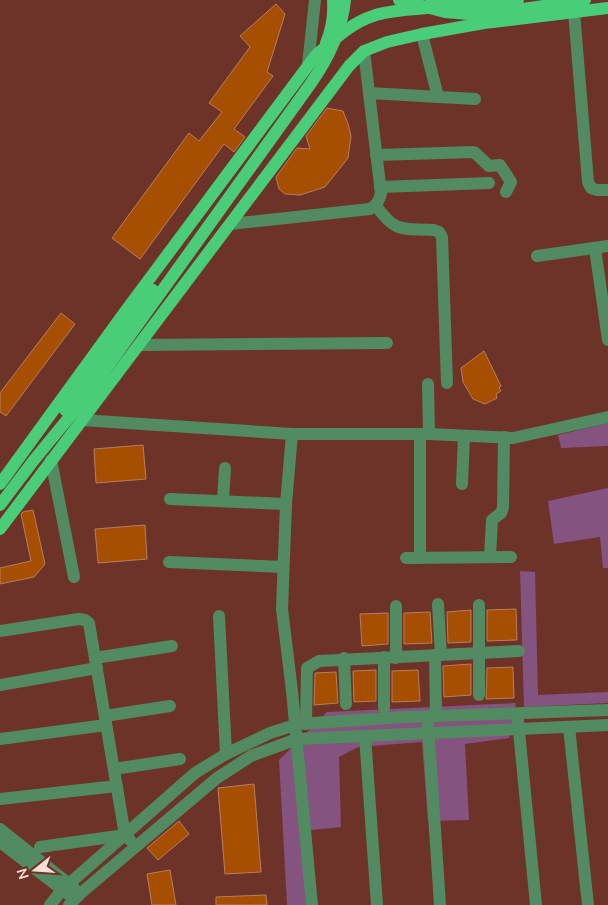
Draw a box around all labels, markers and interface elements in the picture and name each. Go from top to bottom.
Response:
north arrow [10,845,60,895]
text: N [12,866,33,881]

